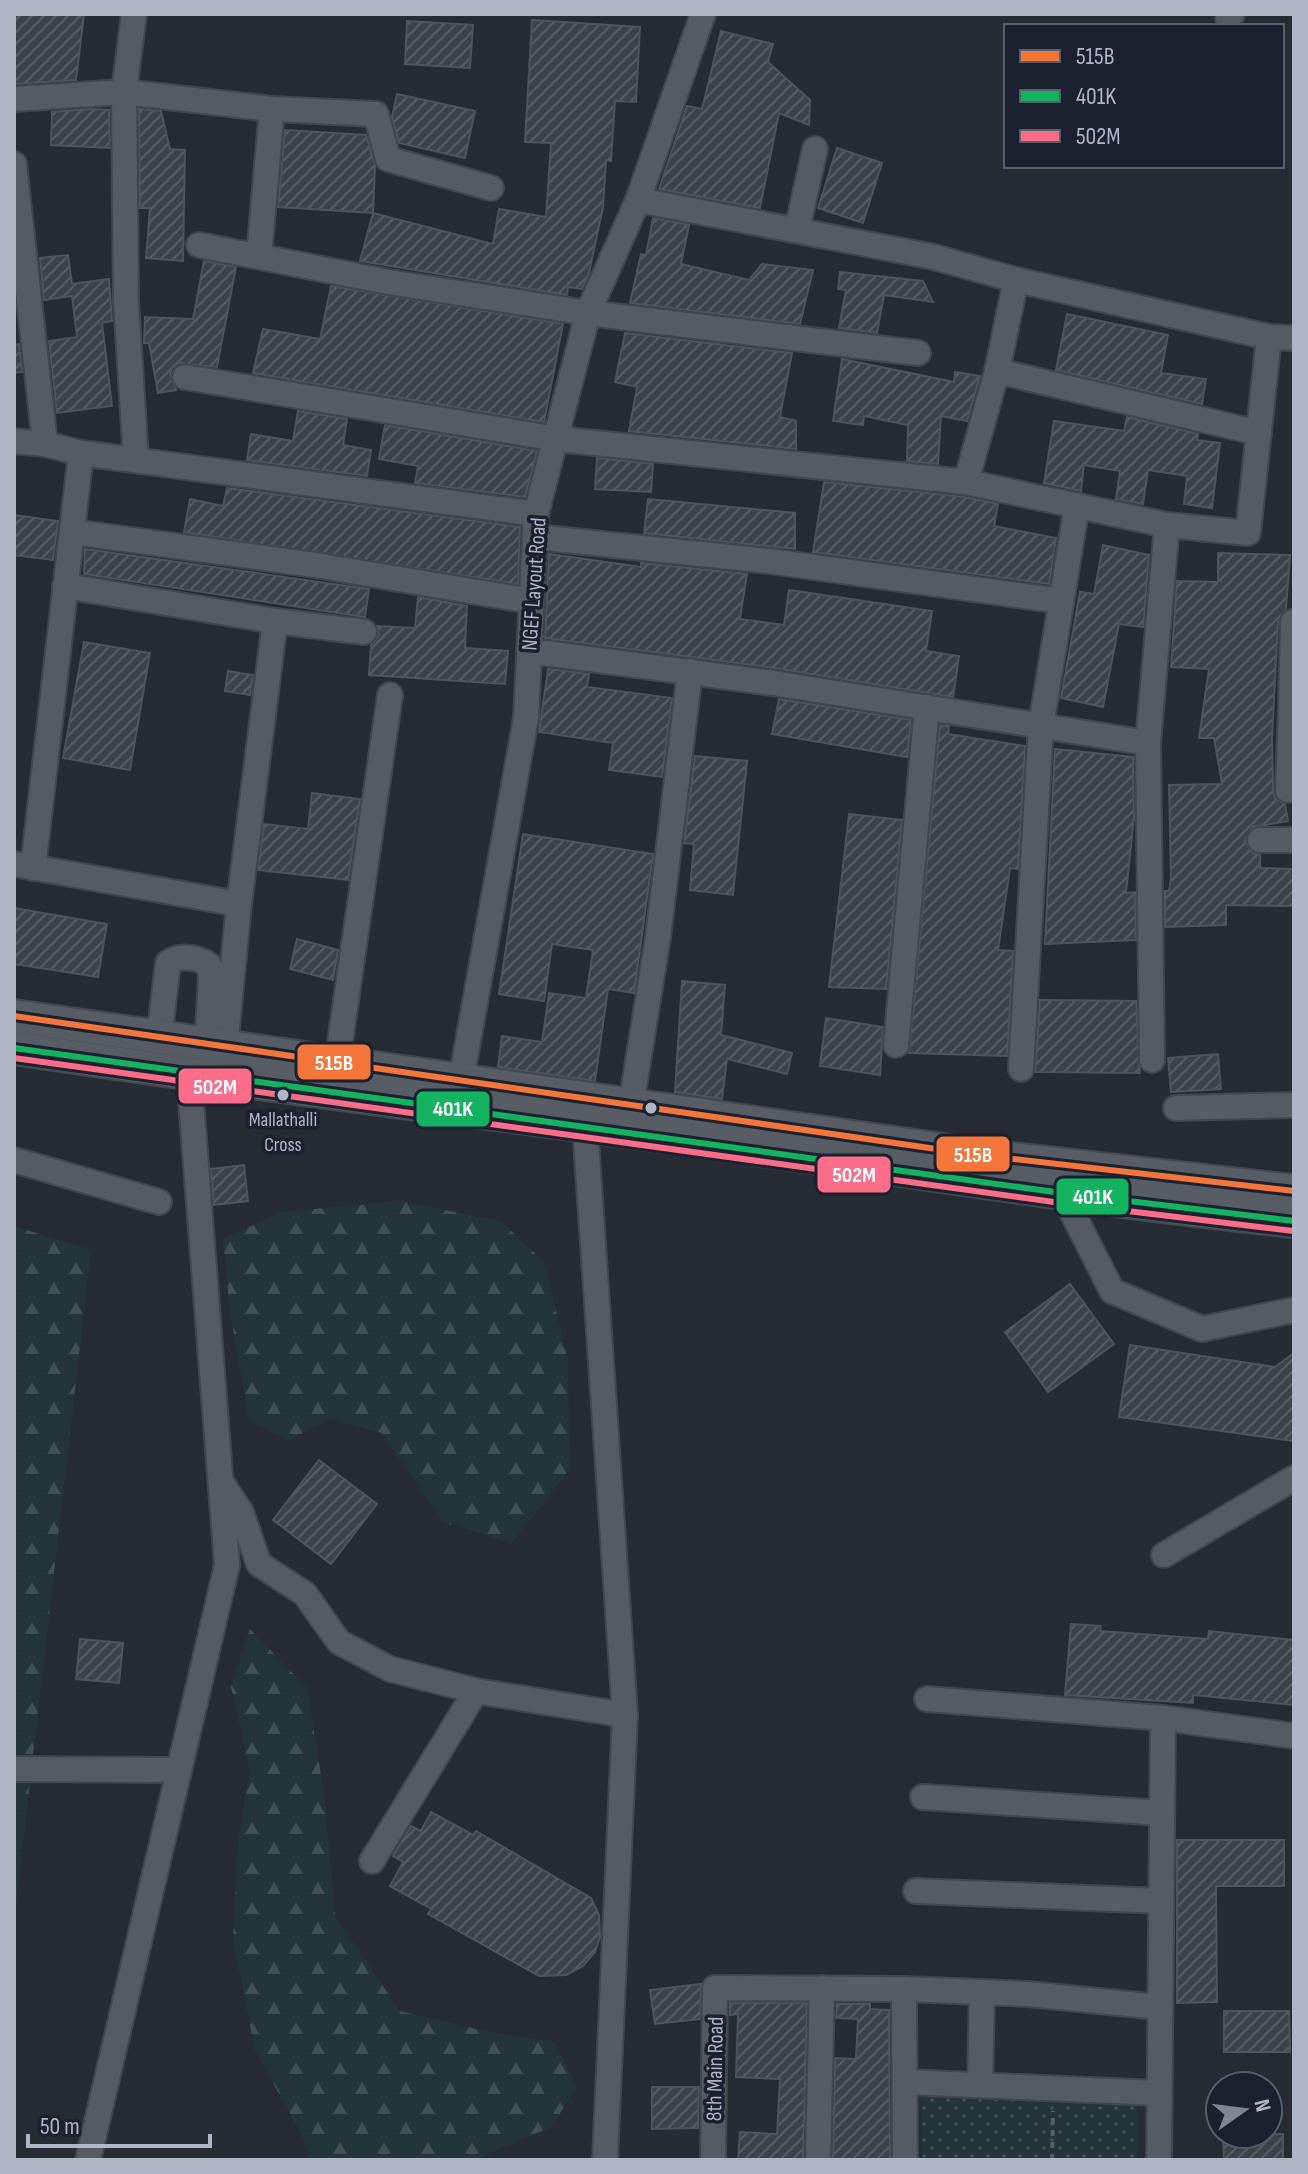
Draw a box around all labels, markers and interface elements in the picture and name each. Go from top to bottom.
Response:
legend [1004,24,1284,168]
text: 515B [1076,42,1114,71]
text: 401K [1076,82,1116,111]
text: 502M [1076,122,1120,151]
street label: NGEF Layout Road [516,517,553,652]
line badge: 515B [296,1043,372,1081]
text: 515B [315,1050,353,1077]
line badge: 502M [177,1067,253,1105]
text: 502M [193,1074,237,1101]
marker: Mallathalli Cross [275,1087,291,1103]
line badge: 401K [415,1090,491,1128]
text: 401K [433,1096,473,1123]
unlabelled marker [643,1100,659,1116]
place label: Mallathalli Cross [249,1108,317,1157]
line badge: 515B [935,1135,1011,1173]
text: 515B [954,1142,992,1169]
line badge: 502M [816,1155,892,1194]
text: 502M [832,1162,876,1189]
line badge: 401K [1055,1177,1130,1216]
text: 401K [1073,1184,1113,1211]
street label: 8th Main Road [701,2017,730,2121]
north arrow [1204,2070,1284,2150]
text: N [1247,2097,1276,2114]
scale bar [28,2098,210,2148]
text: 50 m [40,2112,80,2141]

